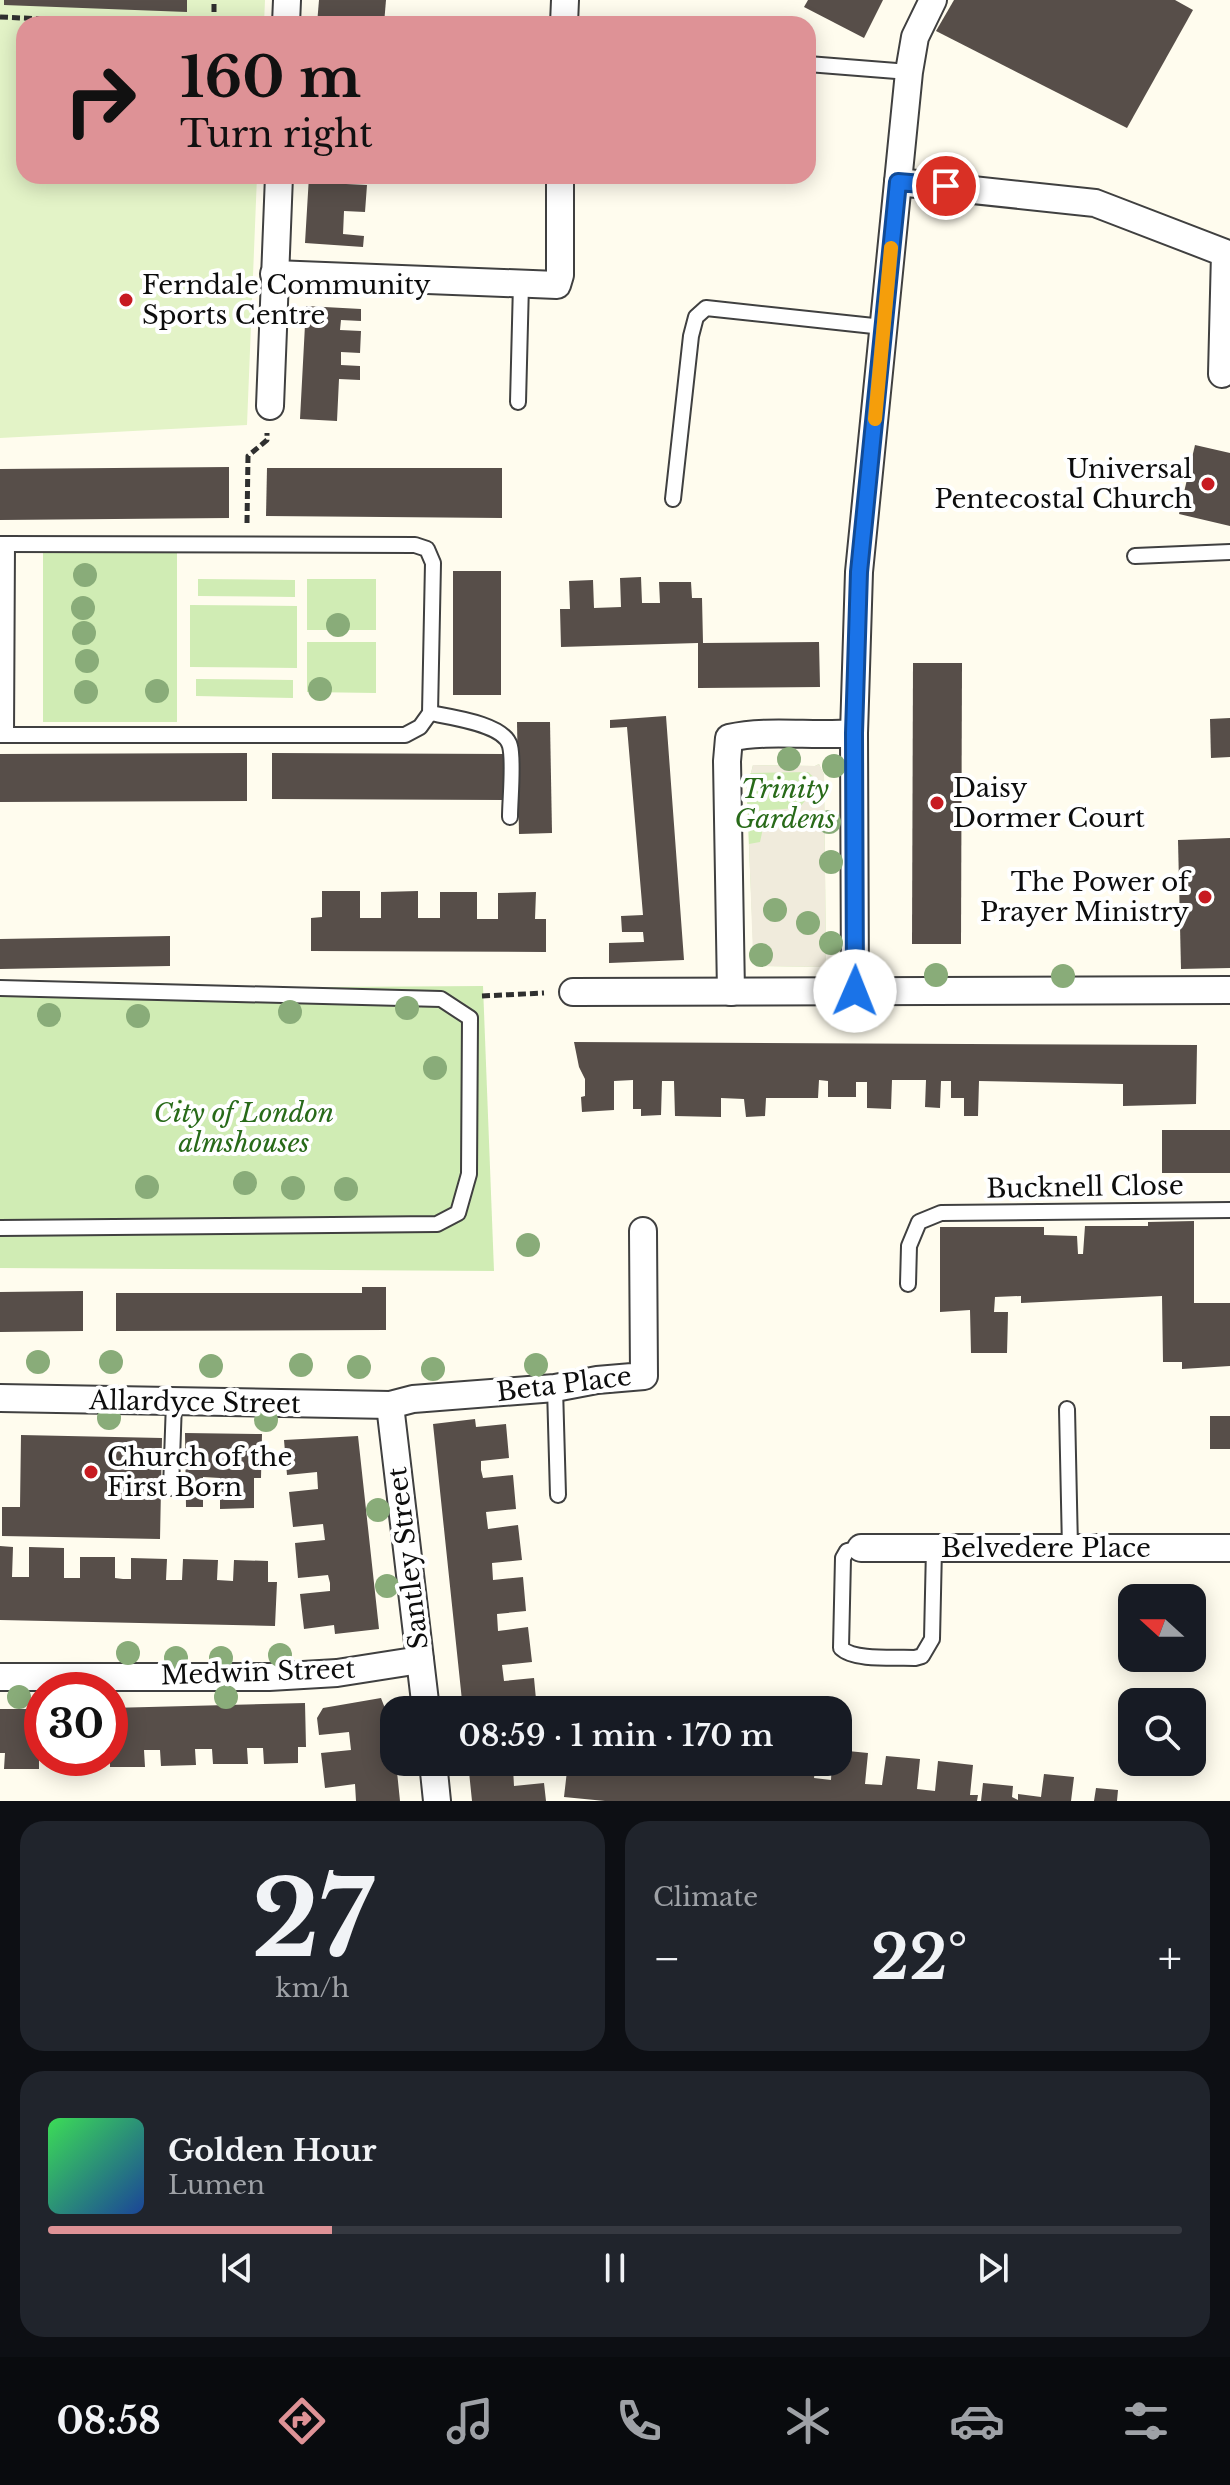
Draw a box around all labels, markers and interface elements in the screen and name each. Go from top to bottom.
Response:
text: 160 m [180,43,361,112]
icon: right [48,48,152,152]
text: Turn right [180,112,373,157]
pin [912,152,980,220]
icon: arrive [924,164,968,208]
place label: Ferndale Community Sports Centre [142,269,431,331]
marker: Ferndale Community Sports Centre [117,291,135,309]
place label: Universal Pentecostal Church [934,453,1192,515]
marker: Universal Pentecostal Church [1199,475,1217,493]
place label: Daisy Dormer Court [953,772,1145,834]
park label: Trinity Gardens [735,773,836,835]
marker: Daisy Dormer Court [928,794,946,812]
place label: The Power of Prayer Ministry [980,866,1192,928]
marker: The Power of Prayer Ministry [1196,888,1214,906]
position arrow [813,949,897,1033]
park label: City of London almshouses [154,1097,334,1159]
street label: Bucknell Close [986,1169,1184,1205]
street label: Beta Place [495,1360,633,1408]
street label: Allardyce Street [88,1384,301,1420]
place label: Church of the First Born [107,1441,292,1503]
marker: Church of the First Born [82,1463,100,1481]
street label: Santley Street [381,1465,435,1651]
street label: Belvedere Place [941,1532,1151,1564]
north arrow [1118,1584,1206,1672]
map controls [1118,1584,1206,1776]
street label: Medwin Street [160,1653,356,1691]
speed limit sign: 30 [24,1672,128,1776]
button: search [1118,1688,1206,1776]
text: 08:59 · 1 min · 170 m [459,1717,773,1754]
text: 27 [252,1855,373,1984]
text: Climate [653,1881,758,1913]
text: 22° [871,1921,968,1995]
text: − [653,1931,681,1986]
text: + [1158,1931,1182,1986]
text: km/h [276,1972,349,2004]
text: Golden Hour [168,2132,377,2169]
text: Lumen [168,2169,265,2201]
icon: previous [215,2246,259,2290]
icon: pause [593,2246,637,2290]
icon: next [971,2246,1015,2290]
icon: directions [274,2393,330,2449]
icon: music [442,2393,498,2449]
icon: phone [611,2393,667,2449]
icon: climate [780,2393,836,2449]
icon: car [949,2393,1005,2449]
icon: filters [1118,2393,1174,2449]
text: 08:58 [56,2399,161,2444]

